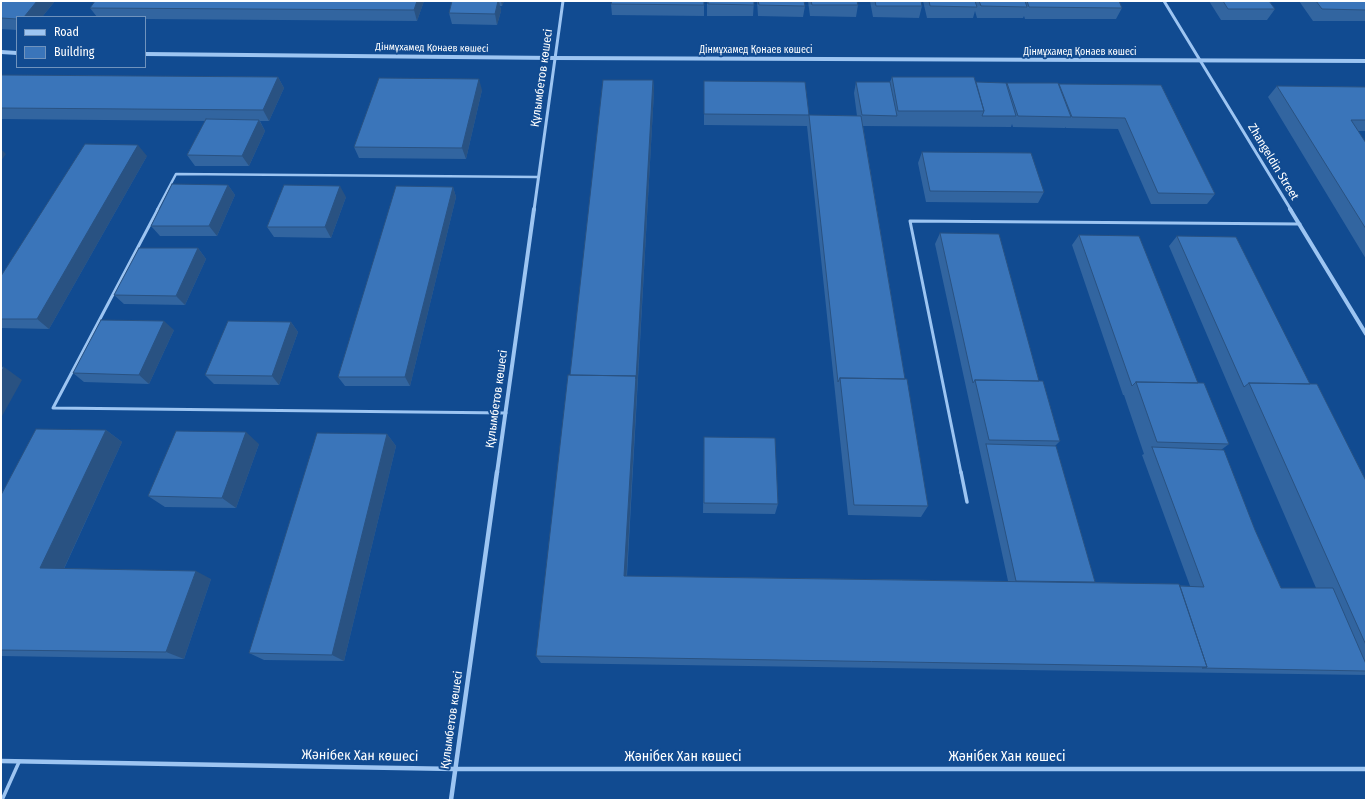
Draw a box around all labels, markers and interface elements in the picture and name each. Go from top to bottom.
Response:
legend [16,16,146,68]
text: Road [54,25,79,39]
street label: Құлымбетов көшесі [528,28,556,128]
street label: Дінмұхамед Қонаев көшесі [375,41,489,55]
street label: Дінмұхамед Қонаев көшесі [699,44,813,56]
text: Building [54,45,94,59]
street label: Дінмұхамед Қонаев көшесі [1023,46,1137,58]
street label: Zhangeldin Street [1244,121,1302,203]
street label: Құлымбетов көшесі [483,349,511,449]
street label: Құлымбетов көшесі [438,670,466,770]
street label: Жәнібек Хан көшесі [301,747,419,765]
street label: Жәнібек Хан көшесі [625,749,741,765]
street label: Жәнібек Хан көшесі [949,749,1065,765]

